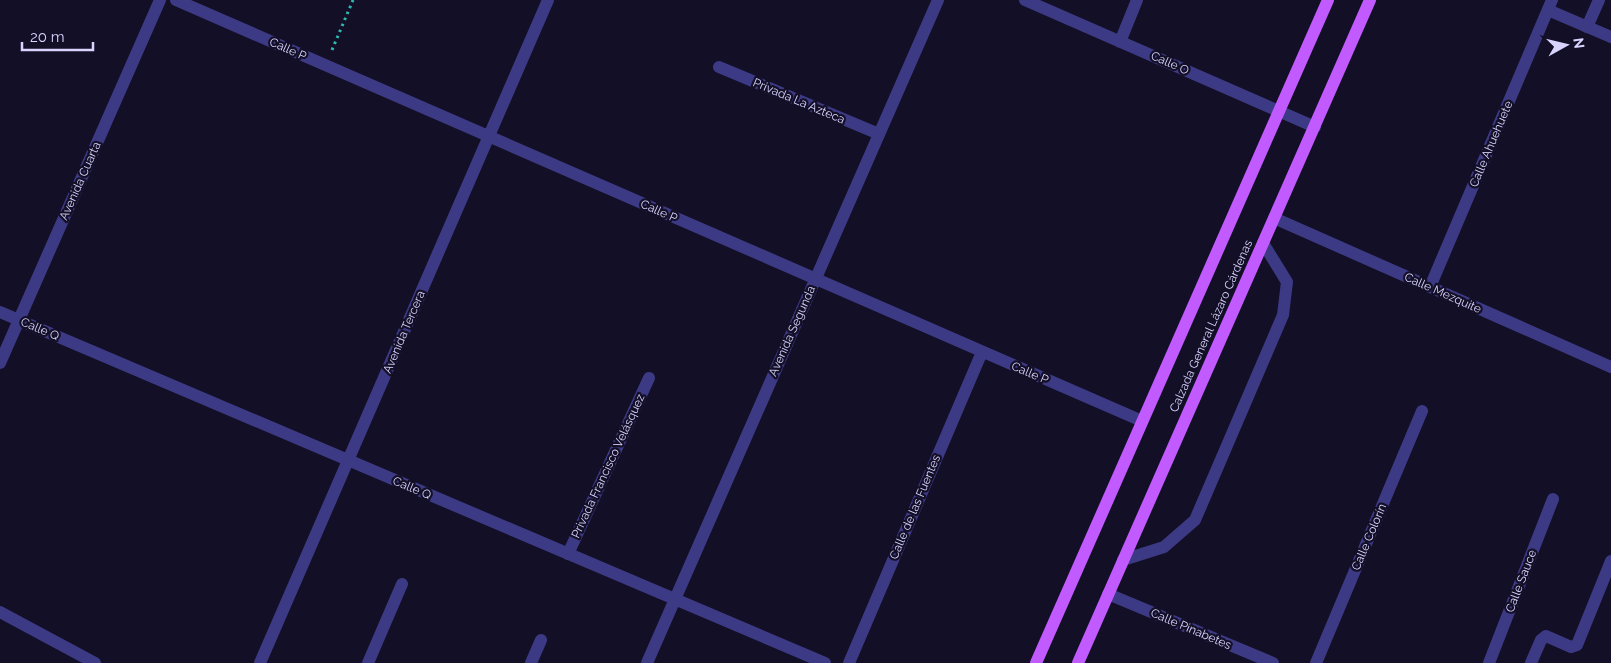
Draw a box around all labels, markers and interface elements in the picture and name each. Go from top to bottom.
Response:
scale bar [22,20,94,52]
north arrow [1541,20,1591,70]
text: 20 m [30,28,65,46]
street label: Calle P [267,35,309,64]
text: N [1570,37,1588,50]
street label: Calle O [1149,48,1191,78]
street label: Privada La Azteca [751,75,847,127]
street label: Calle Ahuehuete [1467,99,1515,189]
street label: Avenida Cuarta [56,140,104,222]
street label: Calle P [638,197,680,226]
street label: Calzada General Lázaro Cárdenas [1167,238,1255,414]
street label: Calle Mezquite [1402,270,1484,316]
street label: Avenida Segunda [766,284,818,378]
street label: Avenida Tercera [380,288,428,376]
street label: Calle Q [19,315,61,343]
street label: Calle P [1009,359,1051,387]
street label: Privada Francisco Velásquez [568,392,648,540]
street label: Calle de las Fuentes [887,452,943,561]
street label: Calle Q [391,474,433,502]
street label: Calle Colorín [1349,502,1389,572]
street label: Calle Sauce [1503,548,1539,614]
street label: Calle Pinabetes [1149,606,1234,652]

